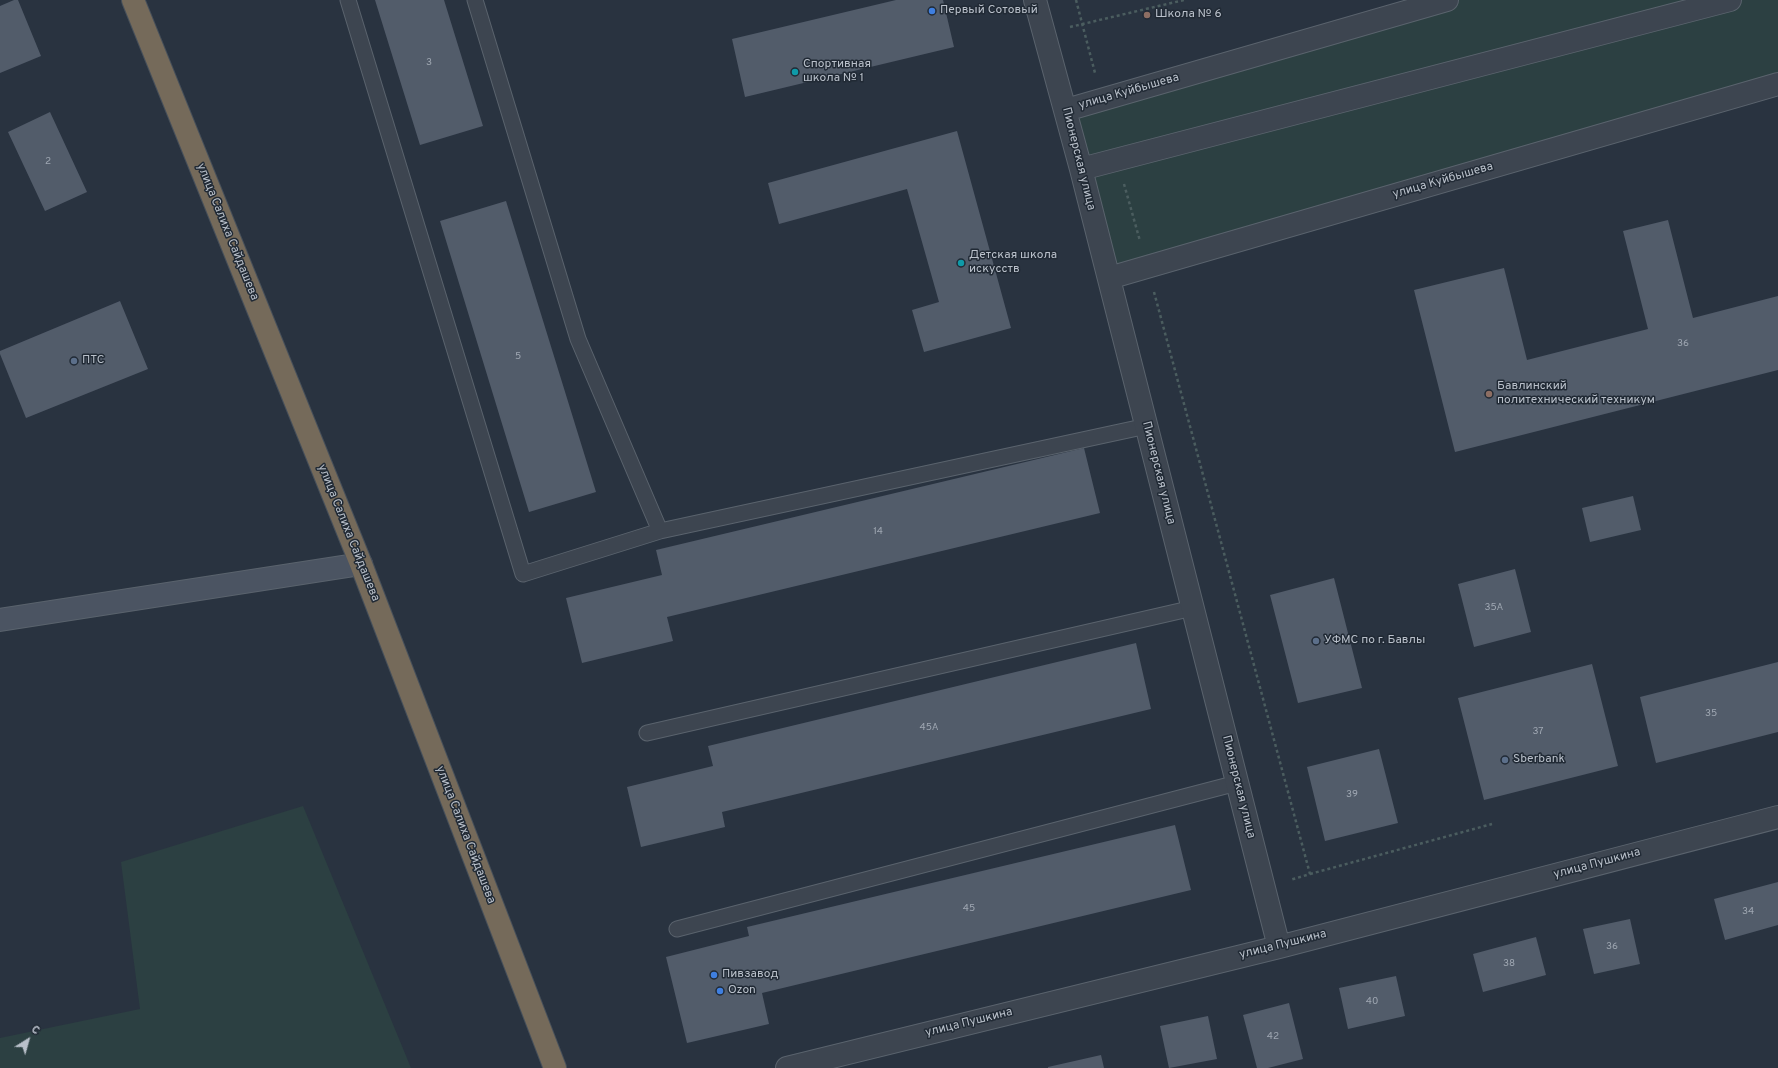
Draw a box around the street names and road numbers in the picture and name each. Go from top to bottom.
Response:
street label: улица Куйбышева [1077,71,1181,113]
street label: Пионерская улица [1058,106,1098,212]
street label: улица Куйбышева [1391,160,1495,202]
street label: улица Салиха Сайдашева [193,161,261,303]
street label: Пионерская улица [1138,420,1178,526]
street label: улица Салиха Сайдашева [314,462,382,604]
street label: Пионерская улица [1218,734,1258,840]
street label: улица Салиха Сайдашева [432,764,498,906]
street label: улица Пушкина [1552,845,1642,883]
street label: улица Пушкина [1238,927,1328,963]
street label: улица Пушкина [924,1005,1014,1041]

